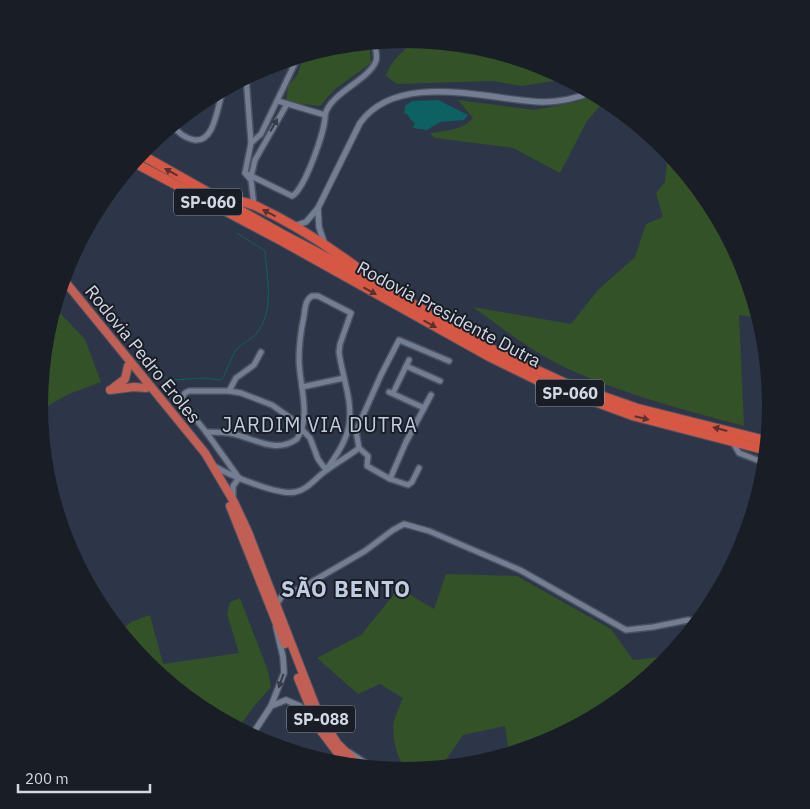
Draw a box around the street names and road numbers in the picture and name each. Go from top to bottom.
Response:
road number: SP-060 [174,188,242,216]
street label: Rodovia Presidente Dutra [353,256,545,372]
street label: Rodovia Pedro Eroles [80,280,206,428]
road number: SP-060 [536,379,604,406]
road number: SP-088 [287,706,355,732]

